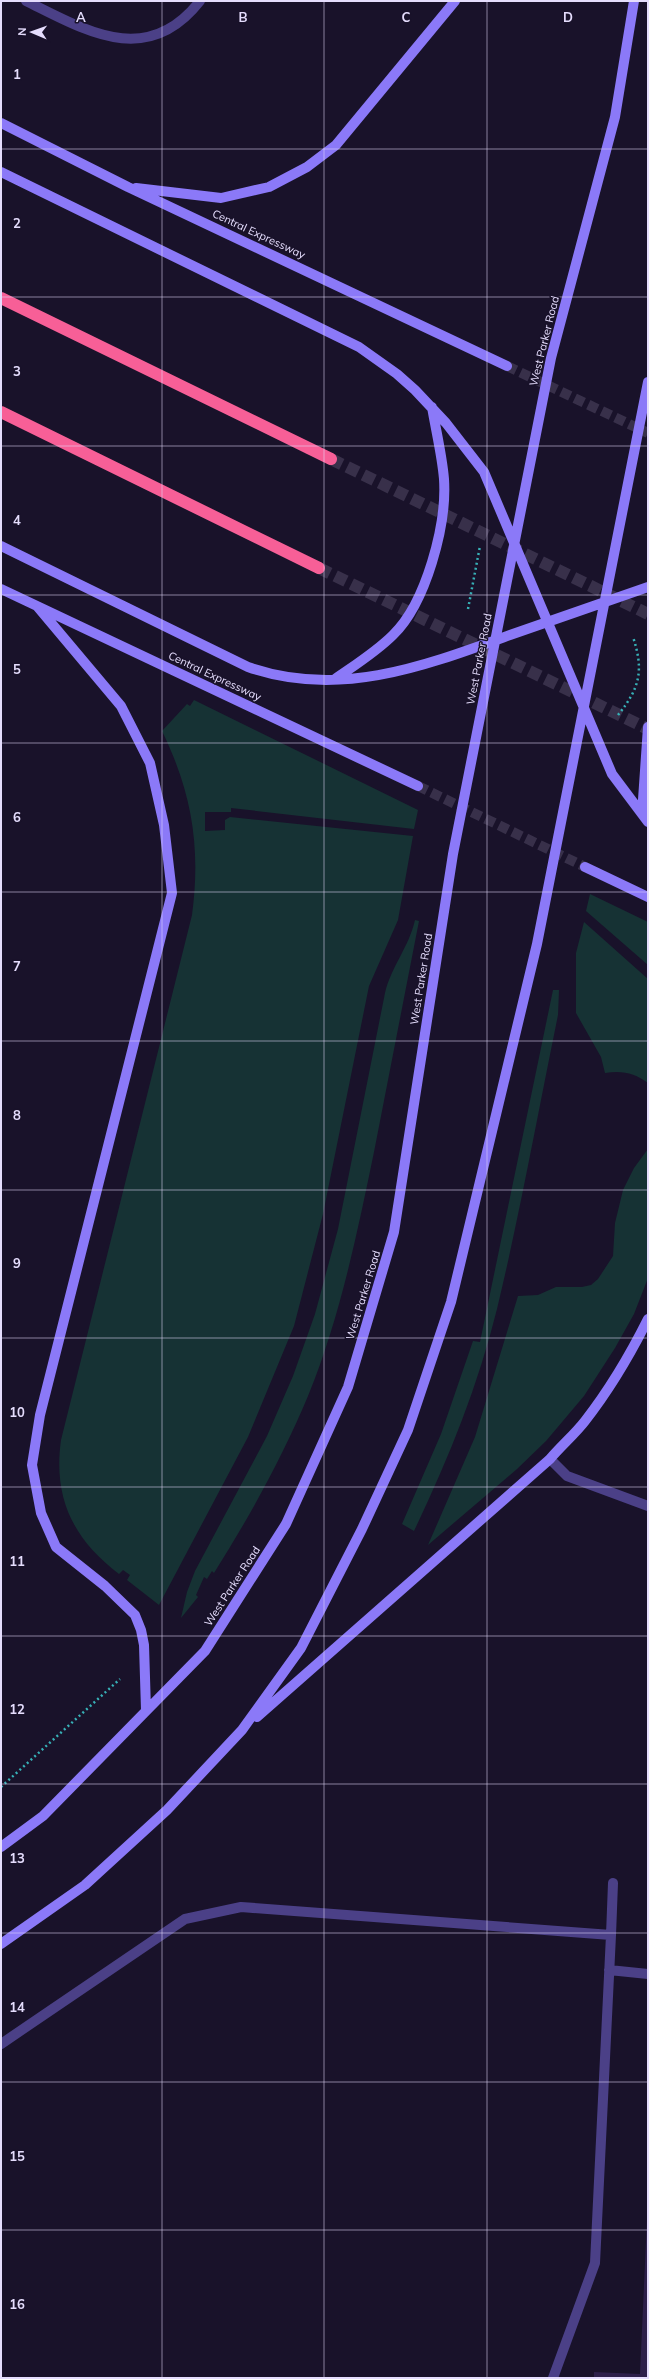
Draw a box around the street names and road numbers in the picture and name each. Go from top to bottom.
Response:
street label: Central Expressway [210,206,308,262]
street label: West Parker Road [526,294,562,388]
street label: West Parker Road [463,612,495,706]
street label: Central Expressway [166,648,264,704]
street label: West Parker Road [407,932,435,1026]
street label: West Parker Road [343,1249,383,1341]
street label: West Parker Road [201,1543,263,1629]

